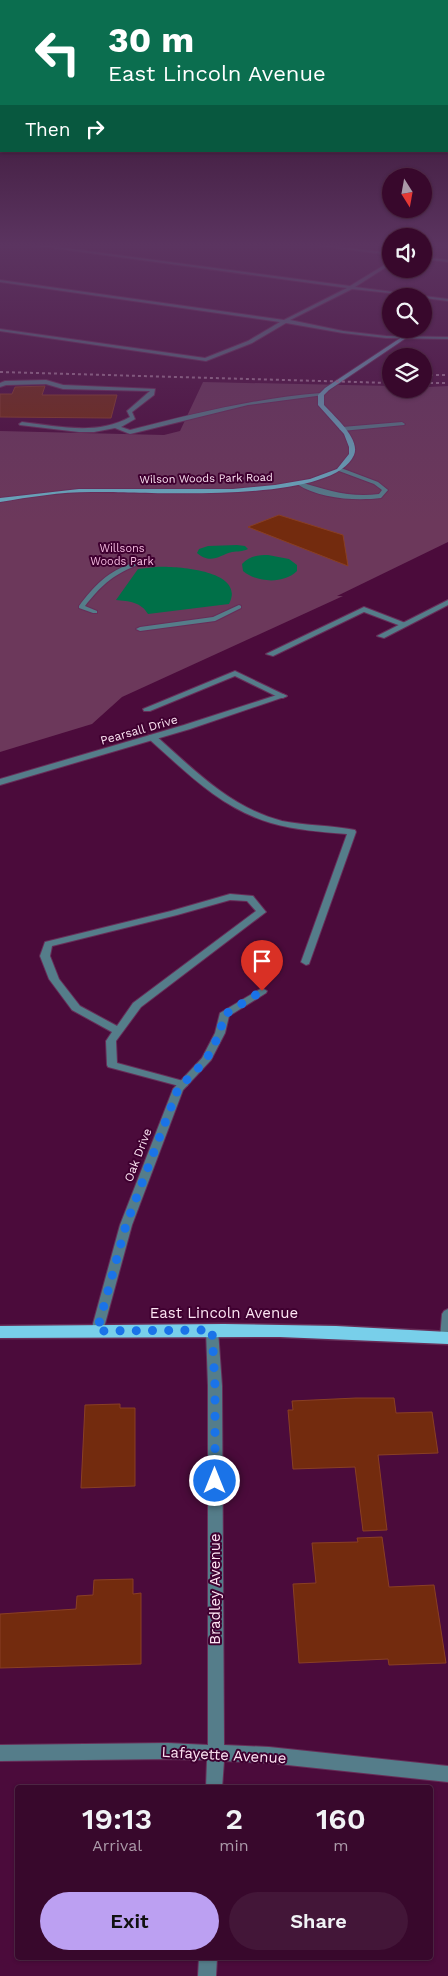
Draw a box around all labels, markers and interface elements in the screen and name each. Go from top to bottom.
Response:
text: 30 m [108,19,194,61]
icon: left [25,20,90,85]
text: East Lincoln Avenue [108,61,326,86]
icon: right [81,115,109,143]
text: Then [25,118,71,141]
north arrow [382,168,432,218]
map controls [382,168,432,398]
button: sound [382,228,432,278]
button: search [382,288,432,338]
button: layers [382,348,432,398]
street label: Wilson Woods Park Road [139,471,273,486]
park label: Willsons Woods Park [90,542,154,568]
street label: Pearsall Drive [99,712,179,748]
pin [241,940,283,991]
icon: arrive [248,947,276,975]
street label: Oak Drive [121,1126,155,1184]
street label: East Lincoln Avenue [150,1304,298,1322]
position arrow [188,1454,240,1506]
street label: Bradley Avenue [206,1533,224,1645]
street label: Lafayette Avenue [161,1743,287,1767]
text: 19:13 [82,1801,152,1836]
text: 2 [225,1801,243,1836]
text: 160 [316,1801,366,1836]
text: Arrival [92,1836,142,1855]
text: min [219,1836,249,1855]
text: m [333,1836,348,1855]
button: Exit [40,1892,219,1950]
button: Share [229,1892,408,1950]

